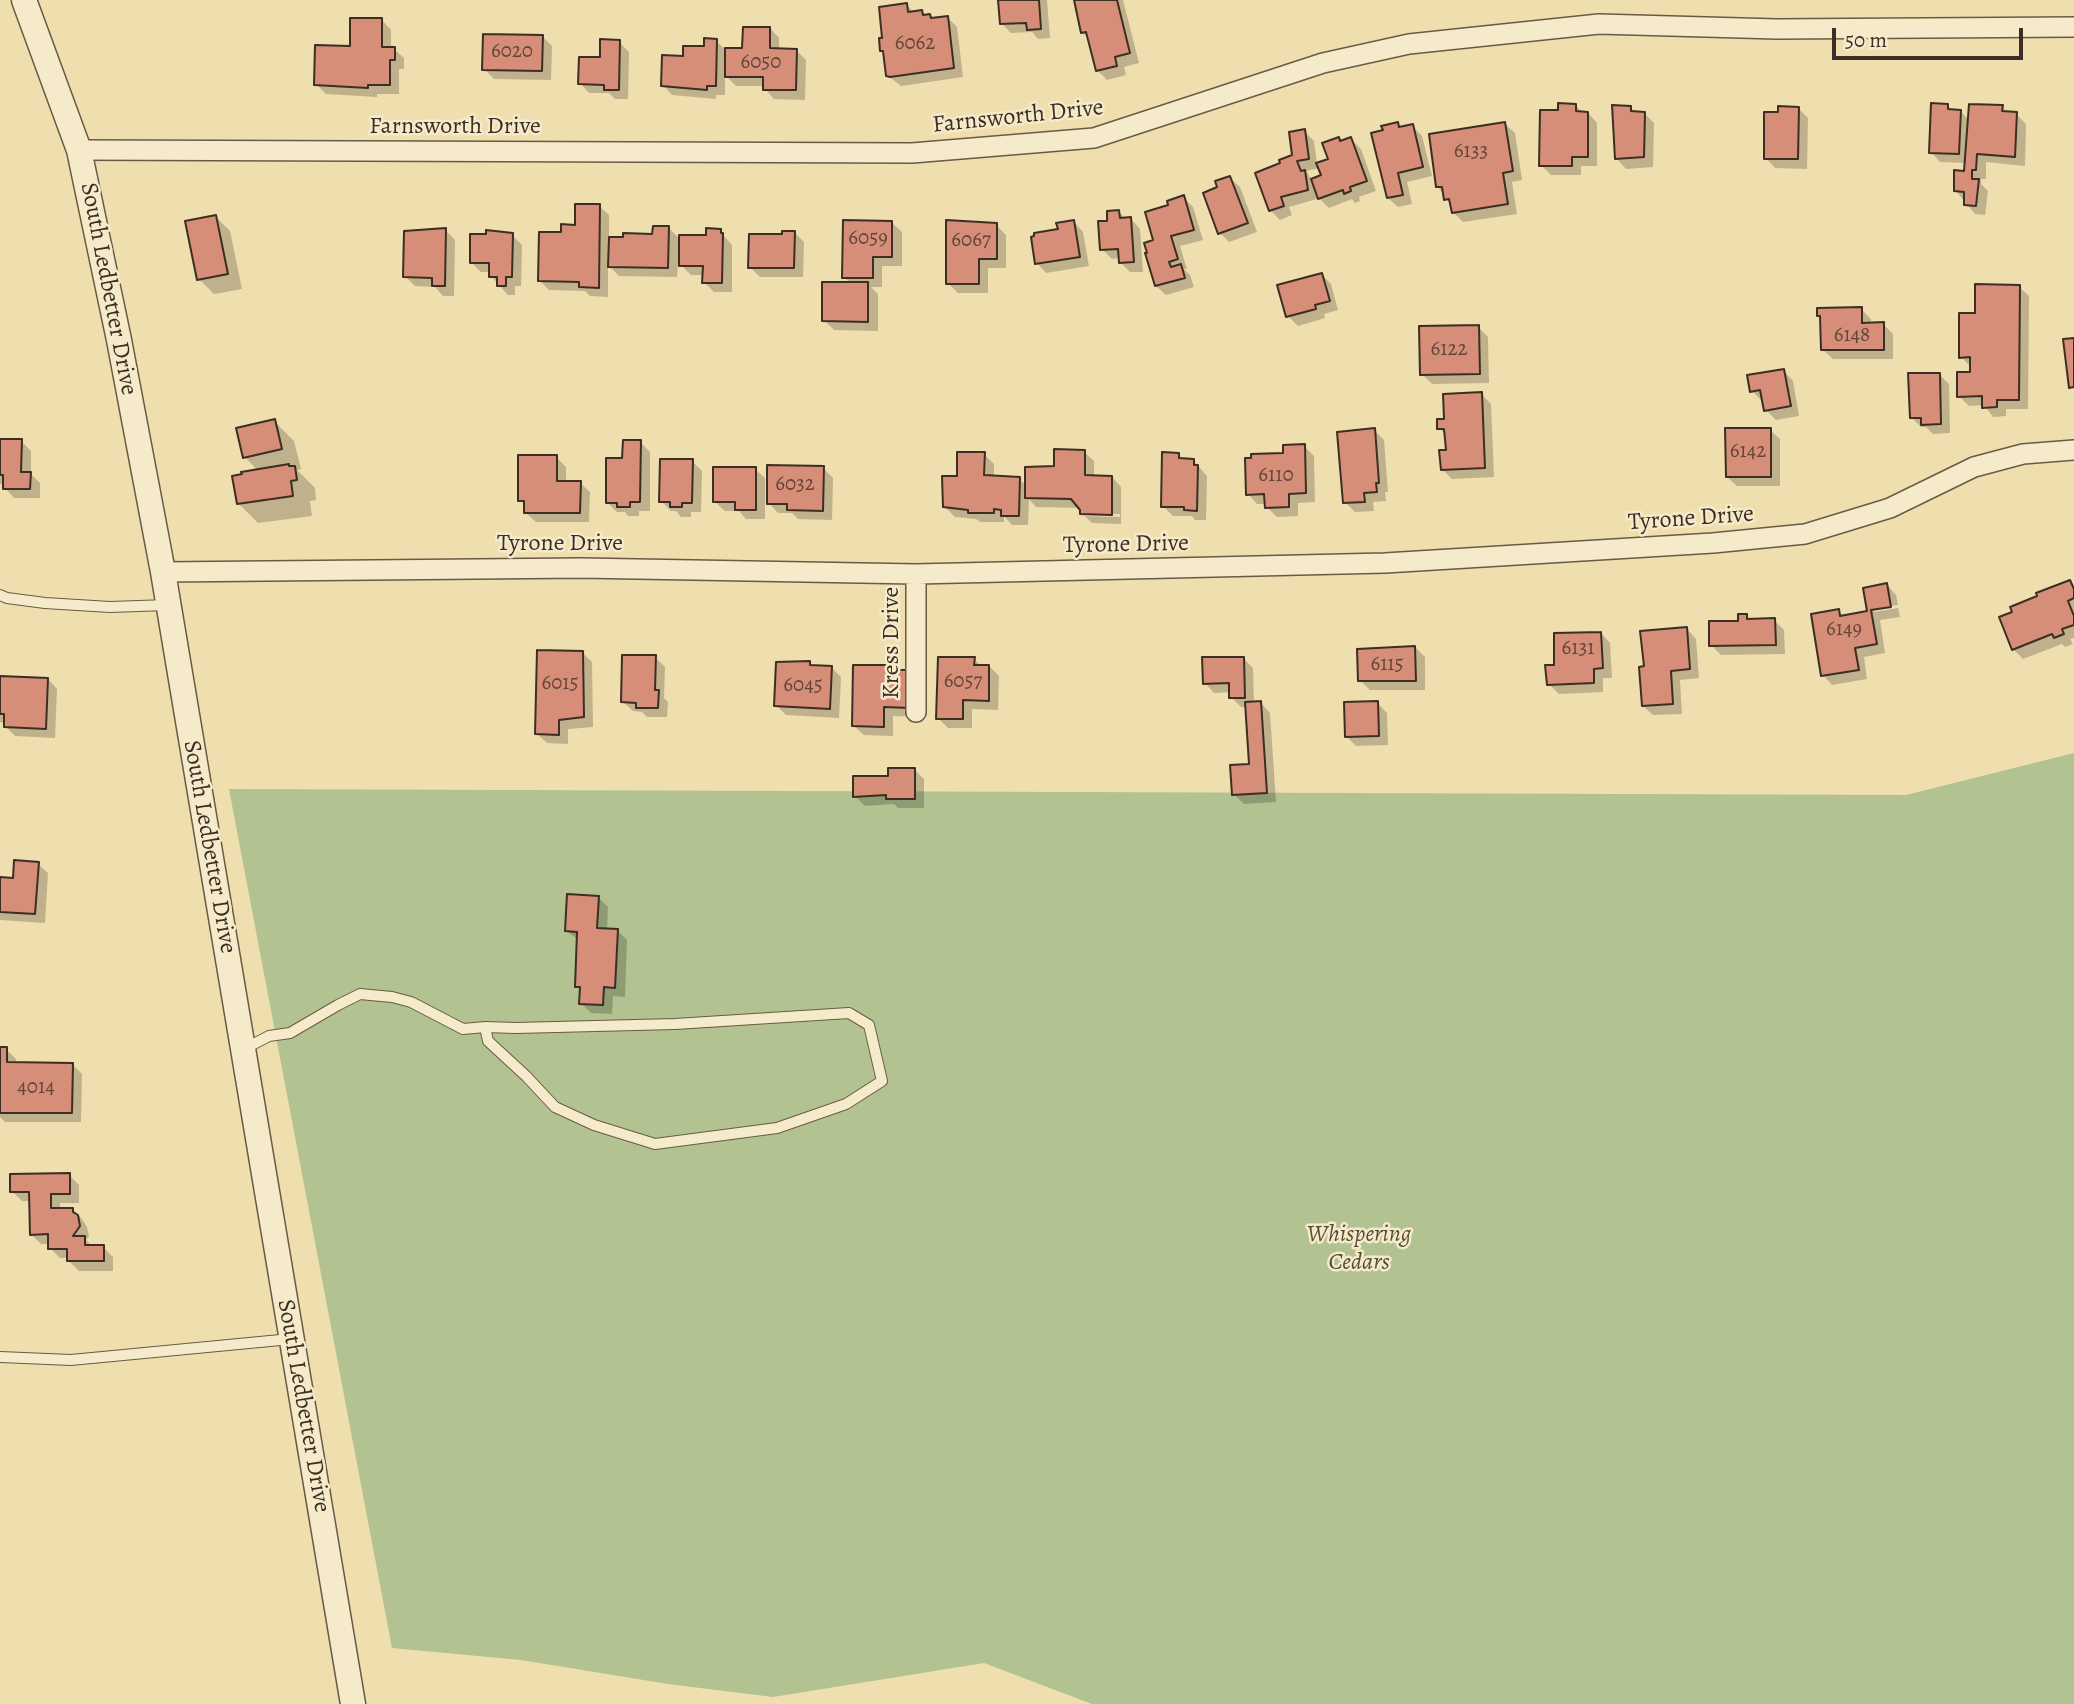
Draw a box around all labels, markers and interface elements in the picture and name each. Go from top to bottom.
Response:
scale bar [1836,14,2027,58]
text: 50 m [1845,26,1887,54]
house number: 6062 [895,31,935,57]
house number: 6020 [491,39,533,65]
house number: 6050 [740,50,782,76]
street label: Farnsworth Drive [931,94,1105,140]
street label: Farnsworth Drive [369,113,541,141]
house number: 6133 [1454,139,1488,165]
street label: South Ledbetter Drive [73,180,143,398]
house number: 6059 [848,226,888,252]
house number: 6067 [951,228,991,254]
house number: 6148 [1834,323,1870,349]
house number: 6122 [1431,337,1467,363]
house number: 6142 [1730,439,1766,465]
house number: 6110 [1258,463,1294,489]
house number: 6032 [775,472,815,498]
street label: Tyrone Drive [1627,500,1755,538]
street label: Tyrone Drive [497,530,623,558]
street label: Tyrone Drive [1063,530,1189,560]
street label: Kress Drive [878,587,906,699]
house number: 6149 [1826,617,1862,643]
house number: 6131 [1562,636,1594,662]
house number: 6115 [1370,652,1404,678]
house number: 6057 [944,669,982,695]
house number: 6015 [541,671,579,697]
house number: 6045 [783,673,823,699]
street label: South Ledbetter Drive [176,738,242,956]
house number: 4014 [17,1075,55,1101]
park label: Whispering Cedars [1307,1221,1411,1277]
street label: South Ledbetter Drive [270,1297,336,1515]

